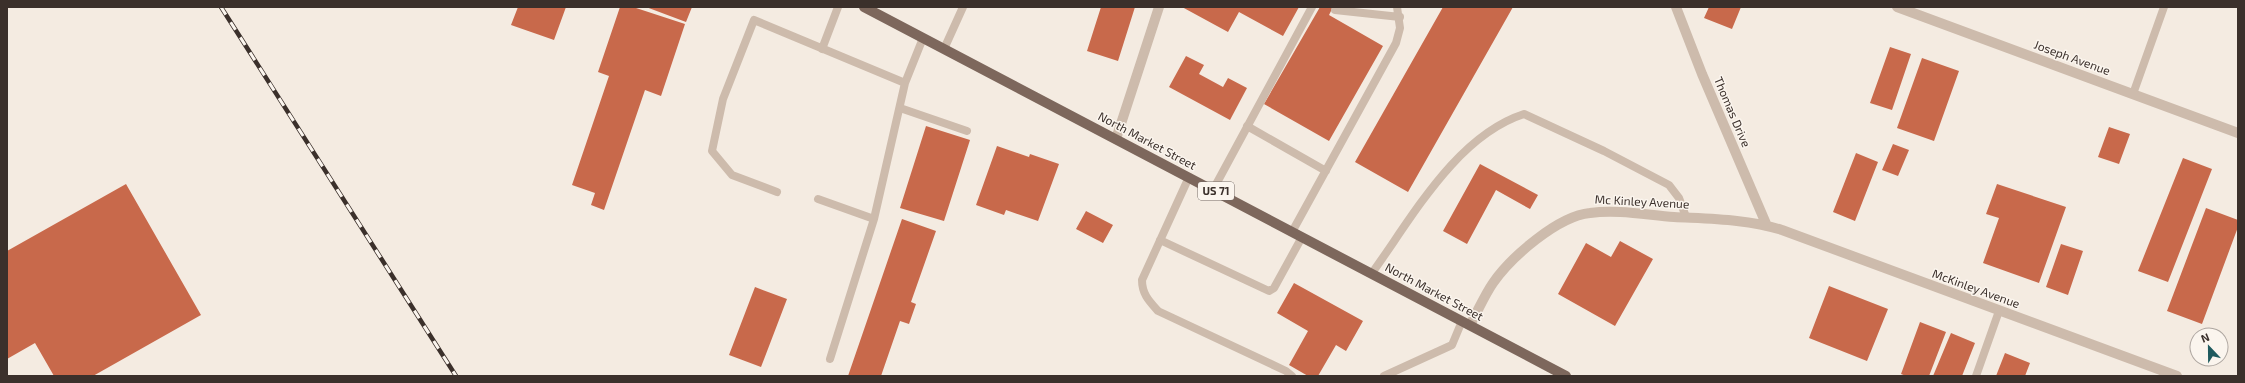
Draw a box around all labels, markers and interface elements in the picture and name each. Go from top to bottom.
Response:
street label: Joseph Avenue [2032,37,2112,77]
street label: Thomas Drive [1712,74,1754,149]
street label: North Market Street [1096,108,1199,172]
road number: US 71 [1198,182,1234,200]
street label: Mc Kinley Avenue [1594,192,1690,210]
street label: North Market Street [1383,259,1486,323]
street label: McKinley Avenue [1931,266,2022,310]
north arrow [2189,327,2229,367]
text: N [2199,330,2211,345]

